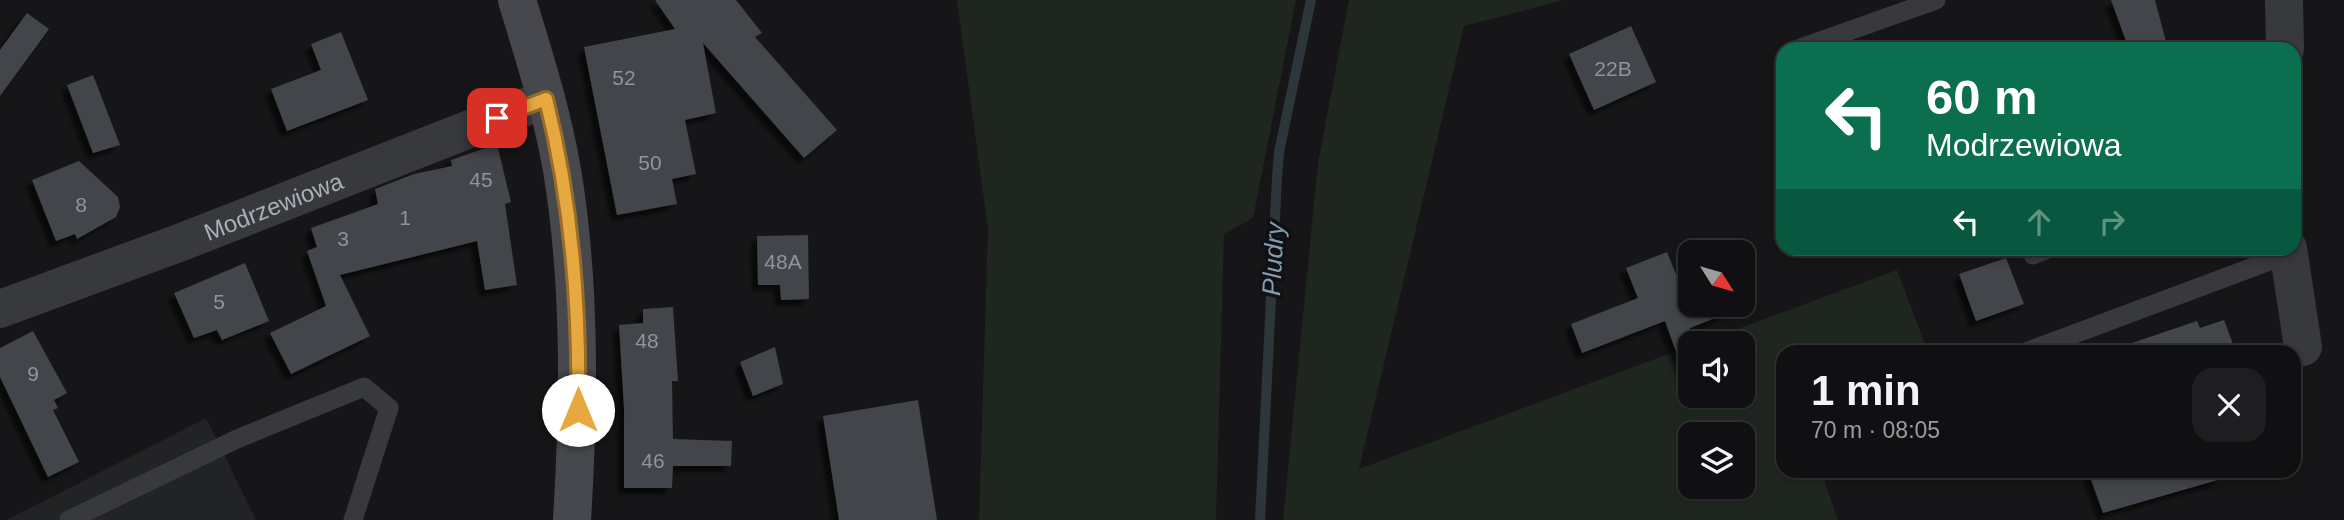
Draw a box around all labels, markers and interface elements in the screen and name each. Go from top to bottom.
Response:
house number: 22B [1594,57,1632,80]
house number: 52 [612,66,636,89]
icon: left [1811,70,1902,161]
text: 60 m [1926,70,2038,124]
pin [467,88,527,148]
icon: arrive [478,99,516,137]
text: Modrzewiowa [1926,127,2122,163]
house number: 50 [638,151,662,174]
street label: Modrzewiowa [200,166,347,245]
house number: 45 [469,168,493,191]
house number: 8 [75,193,87,216]
icon: left [1947,203,1985,241]
icon: ahead [2020,203,2058,241]
icon: right [2093,203,2131,241]
house number: 1 [399,206,411,229]
water label: Pludry [1256,219,1290,297]
house number: 3 [337,227,349,250]
north arrow [1678,240,1755,317]
map controls [1678,240,1755,499]
house number: 48A [764,250,802,273]
house number: 5 [213,290,225,313]
house number: 48 [635,329,659,352]
button: sound [1678,331,1755,408]
house number: 9 [27,362,39,385]
text: 1 min [1811,367,1921,414]
button: close [2192,368,2266,442]
position arrow [541,373,615,447]
text: 70 m · 08:05 [1811,417,1940,443]
button: layers [1678,422,1755,499]
house number: 46 [641,449,665,472]

